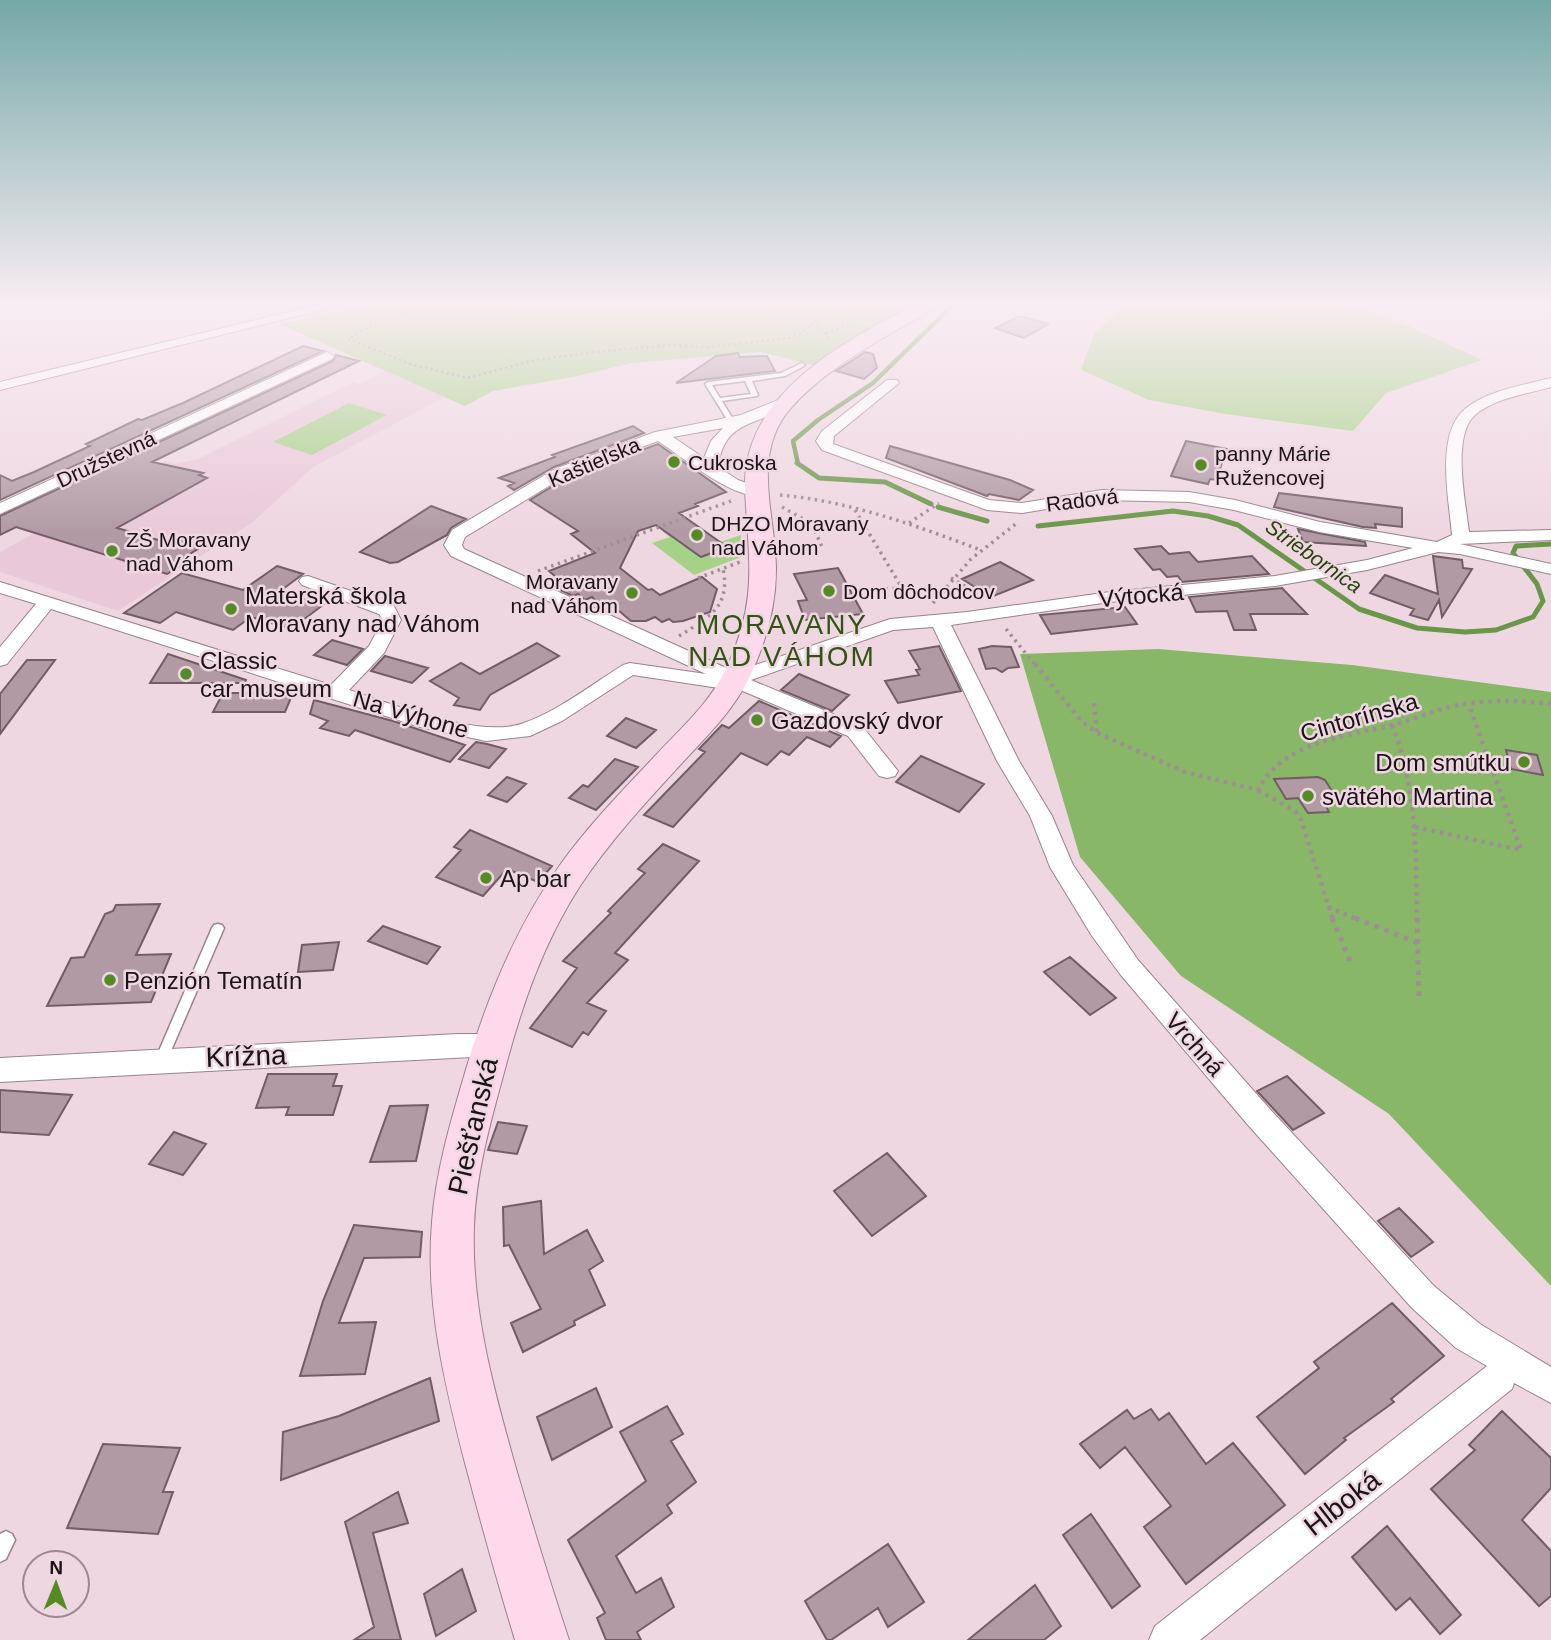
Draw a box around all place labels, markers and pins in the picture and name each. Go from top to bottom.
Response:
place label: panny Márie Ružencovej [1215,442,1331,489]
place label: Cukroska [688,451,777,474]
marker: Cukroska [666,454,682,470]
marker: panny Márie Ružencovej [1193,457,1209,473]
place label: DHZO Moravany nad Váhom [711,512,869,559]
marker: DHZO Moravany nad Váhom [689,527,705,543]
place label: ZŠ Moravany nad Váhom [126,528,251,575]
marker: ZŠ Moravany nad Váhom [104,543,120,559]
place label: Moravany nad Váhom [511,570,619,617]
place label: Dom dôchodcov [843,580,995,603]
place label: Materská škola Moravany nad Váhom [245,582,480,637]
marker: Dom dôchodcov [821,583,837,599]
marker: Moravany nad Váhom [624,585,640,601]
marker: Materská škola Moravany nad Váhom [223,601,239,617]
place label: Classic car museum [200,647,332,702]
marker: Classic car museum [178,666,194,682]
place label: Gazdovský dvor [771,707,943,734]
marker: Gazdovský dvor [749,712,765,728]
place label: Dom smútku [1375,749,1510,776]
marker: Dom smútku [1516,754,1532,770]
place label: svätého Martina [1322,783,1493,810]
marker: svätého Martina [1300,788,1316,804]
place label: Ap bar [500,865,571,892]
marker: Ap bar [478,870,494,886]
place label: Penzión Tematín [124,967,302,994]
marker: Penzión Tematín [102,972,118,988]

